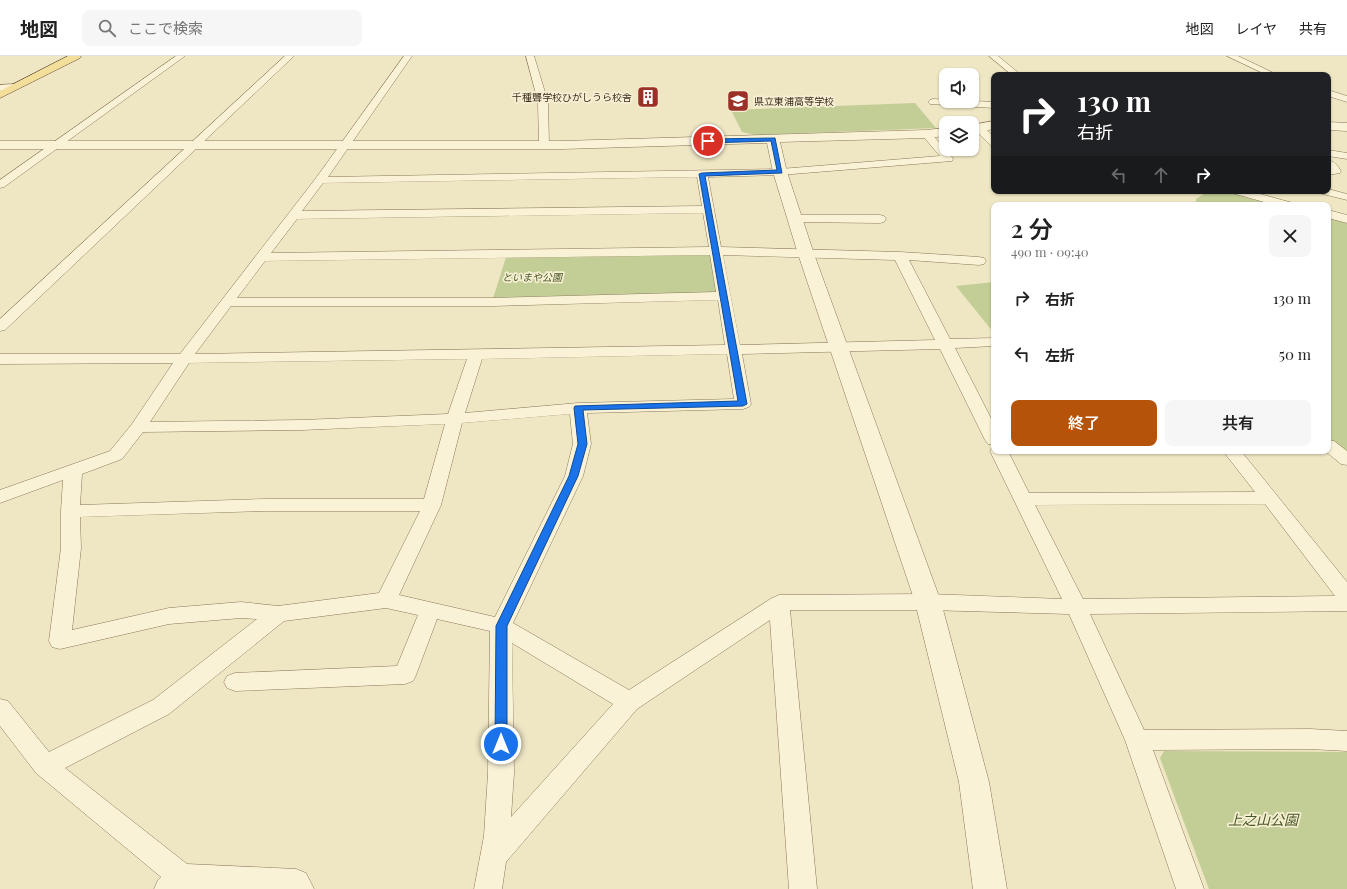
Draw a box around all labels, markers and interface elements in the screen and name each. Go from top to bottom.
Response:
search box [82,10,362,46]
text: 地図 [20,15,58,41]
icon: search [96,17,118,39]
text: ここで検索 [128,18,203,38]
text: 地図 [1185,19,1213,38]
text: レイヤ [1235,19,1277,38]
text: 共有 [1299,19,1327,38]
map controls [939,68,979,156]
button: sound [939,68,979,108]
text: 130 m [1077,82,1151,119]
building icon: 千種聾学校ひがしうら校舎 [635,84,661,110]
school or university icon: 県立東浦高等学校 [725,88,751,114]
icon: right [1011,88,1063,140]
place label: 千種聾学校ひがしうら校舎 [512,90,632,104]
place label: 県立東浦高等学校 [754,94,834,108]
button: layers [939,116,979,156]
text: 右折 [1077,120,1113,144]
pin [691,124,725,158]
icon: arrive [697,130,719,152]
icon: left [1108,164,1130,186]
icon: ahead [1150,164,1172,186]
icon: right [1192,164,1214,186]
text: 2 分 [1011,212,1053,244]
button: close [1269,215,1311,257]
text: 490 m · 09:40 [1011,243,1089,260]
park label: といまや公園 [502,270,564,284]
icon: right [1011,287,1033,309]
text: 130 m [1273,288,1311,308]
text: 右折 [1045,289,1075,309]
icon: left [1011,343,1033,365]
text: 50 m [1279,344,1311,364]
text: 左折 [1045,345,1075,365]
button: 終了 [1011,400,1157,446]
button: 共有 [1165,400,1311,446]
position arrow [480,723,522,765]
park label: 上之山公園 [1228,810,1300,829]

